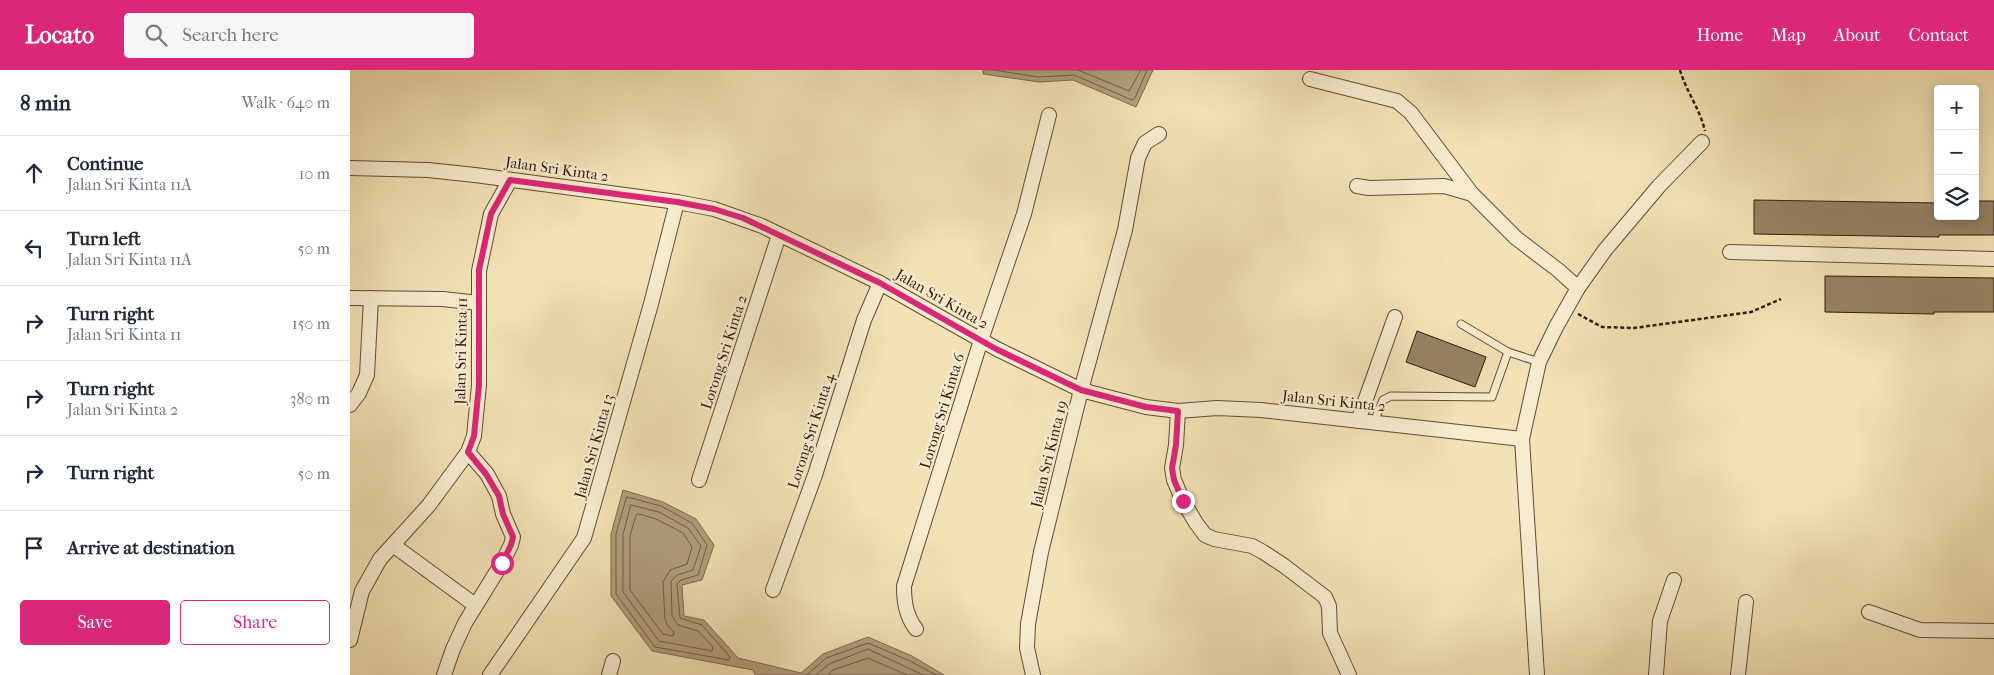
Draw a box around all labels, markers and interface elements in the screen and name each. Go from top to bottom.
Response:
search box [124,13,474,58]
text: Locato [25,21,94,49]
icon: search [142,21,170,49]
text: Search here [182,24,279,46]
text: Home [1696,25,1743,46]
text: Map [1771,25,1806,46]
text: About [1834,25,1880,46]
text: Contact [1908,25,1969,46]
map controls [1934,85,1979,220]
button: + [1934,85,1979,130]
text: 8 min [20,91,71,115]
text: Walk · 640 m [242,93,330,112]
button: − [1934,130,1979,175]
text: Continue [67,153,143,175]
street label: Jalan Sri Kinta 2 [503,153,610,185]
icon: ahead [20,159,48,187]
text: 10 m [299,164,330,183]
text: Jalan Sri Kinta 11A [67,175,192,194]
button: layers [1934,175,1979,220]
text: Turn left [67,228,141,250]
icon: left [20,234,48,262]
text: 50 m [298,239,330,258]
text: Jalan Sri Kinta 11A [67,250,192,269]
street label: Jalan Sri Kinta 2 [892,265,992,333]
street label: Lorong Sri Kinta 2 [697,292,751,412]
street label: Jalan Sri Kinta 11 [451,297,471,406]
text: Turn right [67,303,154,325]
icon: right [20,309,48,337]
text: 150 m [292,314,330,333]
text: Jalan Sri Kinta 11 [67,325,181,344]
street label: Lorong Sri Kinta 6 [916,350,968,471]
street label: Lorong Sri Kinta 4 [784,370,839,491]
text: Turn right [67,378,154,400]
icon: right [20,384,48,412]
street label: Jalan Sri Kinta 2 [1280,386,1387,415]
text: 380 m [290,389,330,408]
street label: Jalan Sri Kinta 13 [570,392,618,501]
street label: Jalan Sri Kinta 19 [1027,398,1071,510]
text: Jalan Sri Kinta 2 [67,400,178,419]
icon: right [20,459,48,487]
text: Turn right [67,462,154,484]
text: 50 m [298,464,330,483]
route end [1172,490,1195,513]
icon: arrive [20,534,48,562]
text: Arrive at destination [67,537,235,559]
route start [491,552,514,575]
button: Save [20,600,170,645]
button: Share [180,600,330,645]

